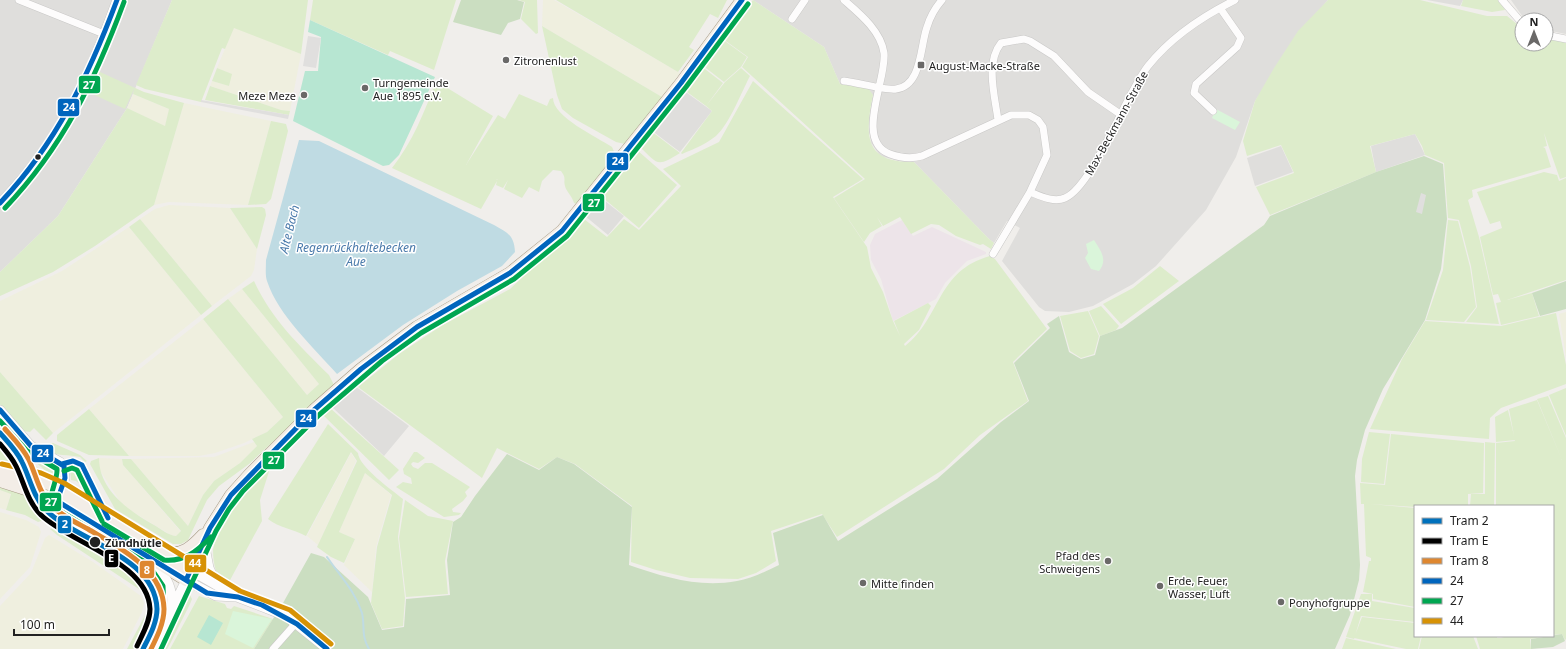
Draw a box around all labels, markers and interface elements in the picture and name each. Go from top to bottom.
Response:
north arrow [1514,12,1554,52]
text: N [1530,14,1538,29]
place label: Zitronenlust [514,53,577,68]
marker: Zitronenlust [501,55,511,65]
place label: August-Macke-Straße [929,58,1040,73]
marker: August-Macke-Straße [916,60,926,70]
street label: Max-Beckmann-Straße [1081,68,1151,178]
line badge: 27 [78,75,101,94]
place label: Turngemeinde Aue 1895 e.V. [373,75,449,103]
text: 27 [83,77,95,92]
marker: Turngemeinde Aue 1895 e.V. [360,83,370,93]
place label: Meze Meze [238,88,296,103]
marker: Meze Meze [299,90,309,100]
line badge: 24 [57,98,80,117]
text: 24 [63,99,76,114]
unlabelled marker [33,152,43,162]
line badge: 24 [606,152,629,171]
text: 24 [612,153,625,168]
line badge: 27 [582,193,605,212]
text: 27 [588,195,600,210]
water label: Alte Bach [275,203,303,256]
water label: Regenrückhaltebecken Aue [296,239,416,270]
line badge: 24 [295,409,317,428]
text: 24 [300,410,313,425]
line badge: 24 [31,444,54,463]
text: 24 [37,445,50,460]
line badge: 27 [262,451,285,470]
text: 27 [268,452,280,467]
line badge: 27 [39,492,62,512]
text: 27 [45,494,57,509]
legend [1414,505,1554,637]
text: Tram 2 [1450,512,1489,529]
line badge: 2 [57,515,72,534]
text: 2 [62,516,68,531]
text: Tram E [1450,532,1489,549]
marker: Zündhütle [88,535,102,549]
place label: Zündhütle [105,535,162,550]
place label: Pfad des Schweigens [1039,548,1100,576]
line badge: E [104,549,119,568]
text: E [108,550,114,565]
text: Tram 8 [1450,552,1489,569]
line badge: 44 [184,554,207,573]
text: 44 [189,555,202,570]
marker: Pfad des Schweigens [1103,556,1113,566]
line badge: 8 [139,560,155,579]
text: 8 [144,562,150,577]
text: 24 [1450,572,1464,589]
place label: Erde, Feuer, Wasser, Luft [1168,573,1230,601]
place label: Mitte finden [871,576,934,591]
marker: Mitte finden [858,578,868,588]
marker: Erde, Feuer, Wasser, Luft [1155,581,1165,591]
text: 27 [1450,592,1464,609]
place label: Ponyhofgruppe [1289,595,1370,610]
marker: Ponyhofgruppe [1276,597,1286,607]
scale bar [14,611,109,637]
text: 44 [1450,612,1464,629]
text: 100 m [20,616,55,633]

